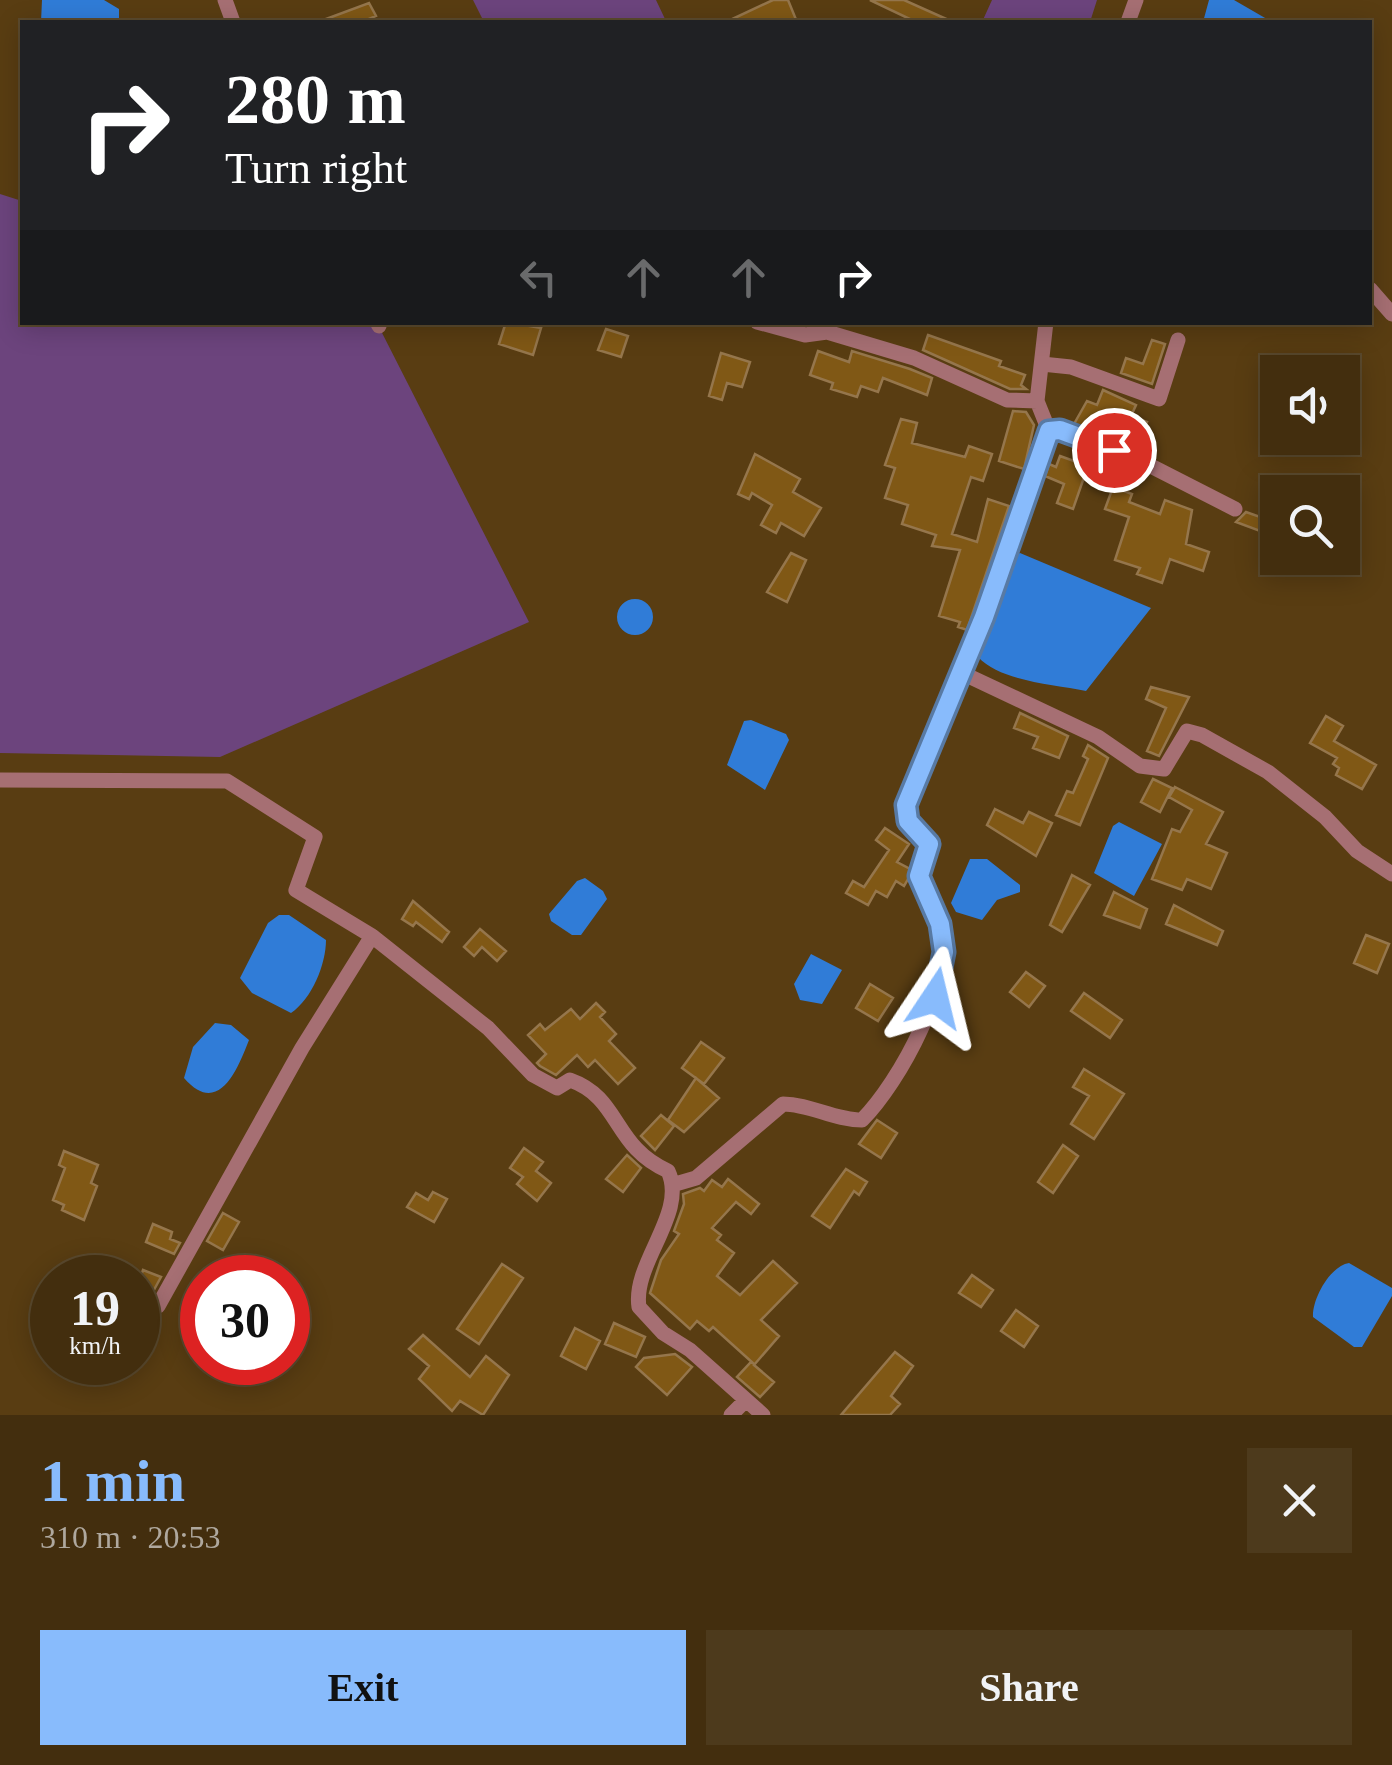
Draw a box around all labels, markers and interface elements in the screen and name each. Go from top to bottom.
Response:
icon: right [60,60,190,190]
text: 280 m [225,61,406,138]
text: Turn right [225,143,407,193]
icon: left [511,250,566,305]
icon: ahead [616,250,671,305]
icon: ahead [721,250,776,305]
icon: right [826,250,881,305]
map controls [1260,355,1360,575]
button: sound [1260,355,1360,455]
pin [1072,408,1157,493]
icon: arrive [1087,423,1142,478]
button: search [1260,475,1360,575]
position arrow [883,946,987,1050]
speed limit sign: 30 [180,1255,310,1385]
text: 19 [70,1280,120,1336]
text: km/h [69,1332,121,1359]
text: 1 min [40,1448,185,1514]
button: close [1247,1448,1352,1553]
text: 310 m · 20:53 [40,1519,220,1555]
button: Exit [40,1630,686,1745]
button: Share [706,1630,1352,1745]

